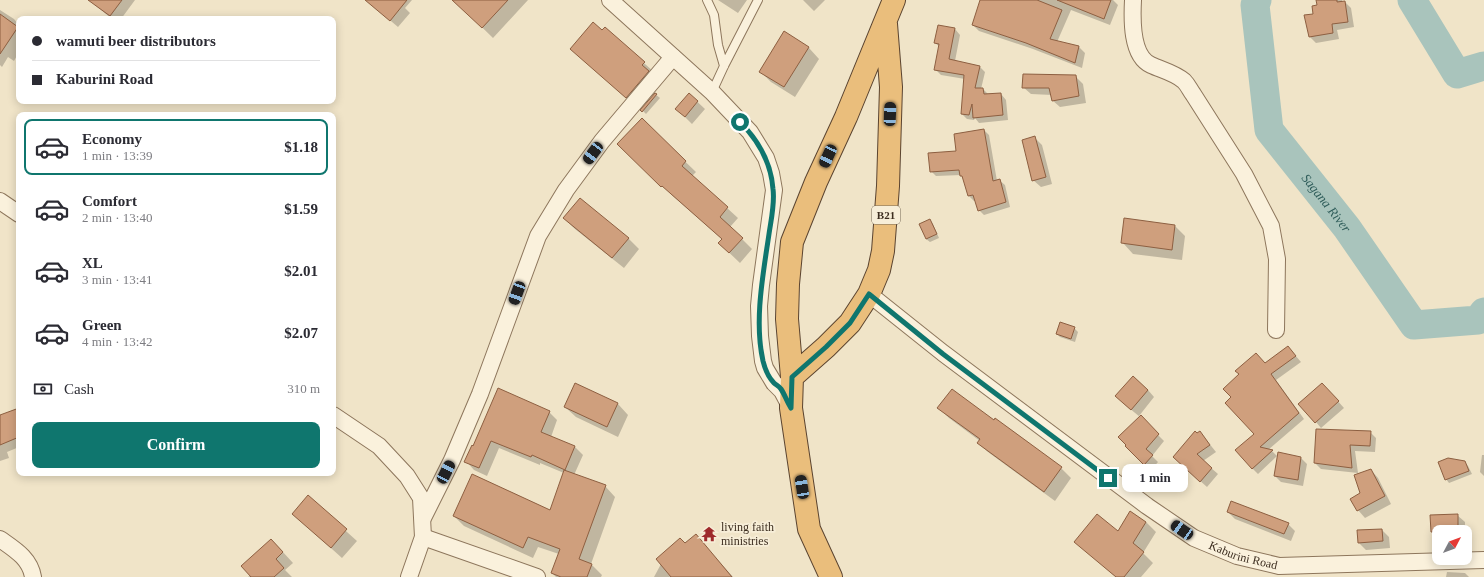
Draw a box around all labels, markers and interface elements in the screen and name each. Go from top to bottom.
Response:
text: wamuti beer distributors [56,33,216,49]
text: Kaburini Road [56,71,153,87]
car [884,102,896,126]
route start [731,113,749,131]
icon: car [34,129,70,165]
text: Economy [82,131,142,147]
text: $1.18 [284,139,318,155]
car [581,140,605,166]
car [817,143,839,169]
text: 1 min · 13:39 [82,148,152,163]
water label: Sagana River [1299,170,1355,235]
icon: car [34,191,70,227]
text: Comfort [82,193,137,209]
text: $1.59 [284,201,318,217]
road number: B21 [872,206,900,224]
text: 2 min · 13:40 [82,210,152,225]
icon: car [34,253,70,289]
text: XL [82,255,103,271]
text: $2.01 [284,263,318,279]
text: 3 min · 13:41 [82,272,152,287]
car [507,280,527,306]
icon: car [34,315,70,351]
text: Green [82,317,122,333]
text: $2.07 [284,325,318,341]
text: 4 min · 13:42 [82,334,152,349]
icon: cash [32,378,54,400]
text: Cash [64,381,94,397]
text: 310 m [287,381,320,396]
button: Confirm [32,422,320,468]
car [435,459,457,485]
callout: 1 min [1122,464,1188,492]
route end [1099,469,1117,487]
text: 1 min [1139,470,1171,485]
car [794,474,810,500]
car [1169,518,1195,542]
place label: living faith ministries [721,520,774,548]
temple icon: living faith ministries [700,525,718,543]
north arrow [1432,525,1472,565]
map controls [1432,525,1472,565]
street label: Kaburini Road [1207,538,1279,572]

